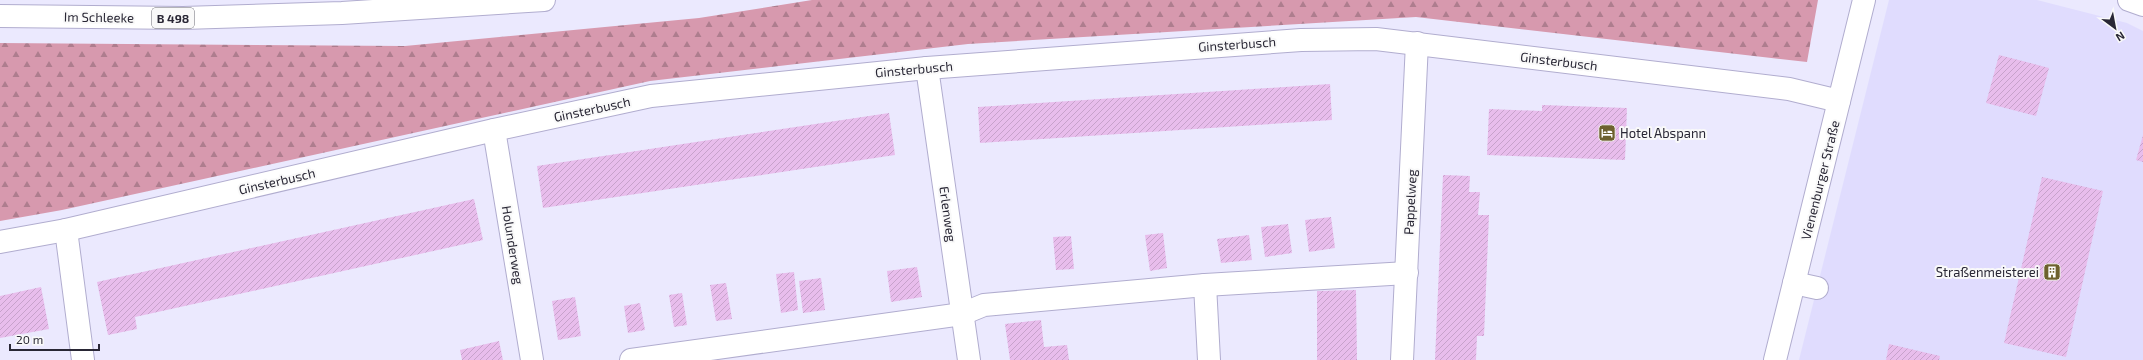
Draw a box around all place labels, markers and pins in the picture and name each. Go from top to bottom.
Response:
hotel icon: Hotel Abspann [1597,123,1617,143]
place label: Hotel Abspann [1620,125,1706,141]
building icon: Straßenmeisterei [2042,262,2062,282]
place label: Straßenmeisterei [1936,264,2039,280]

